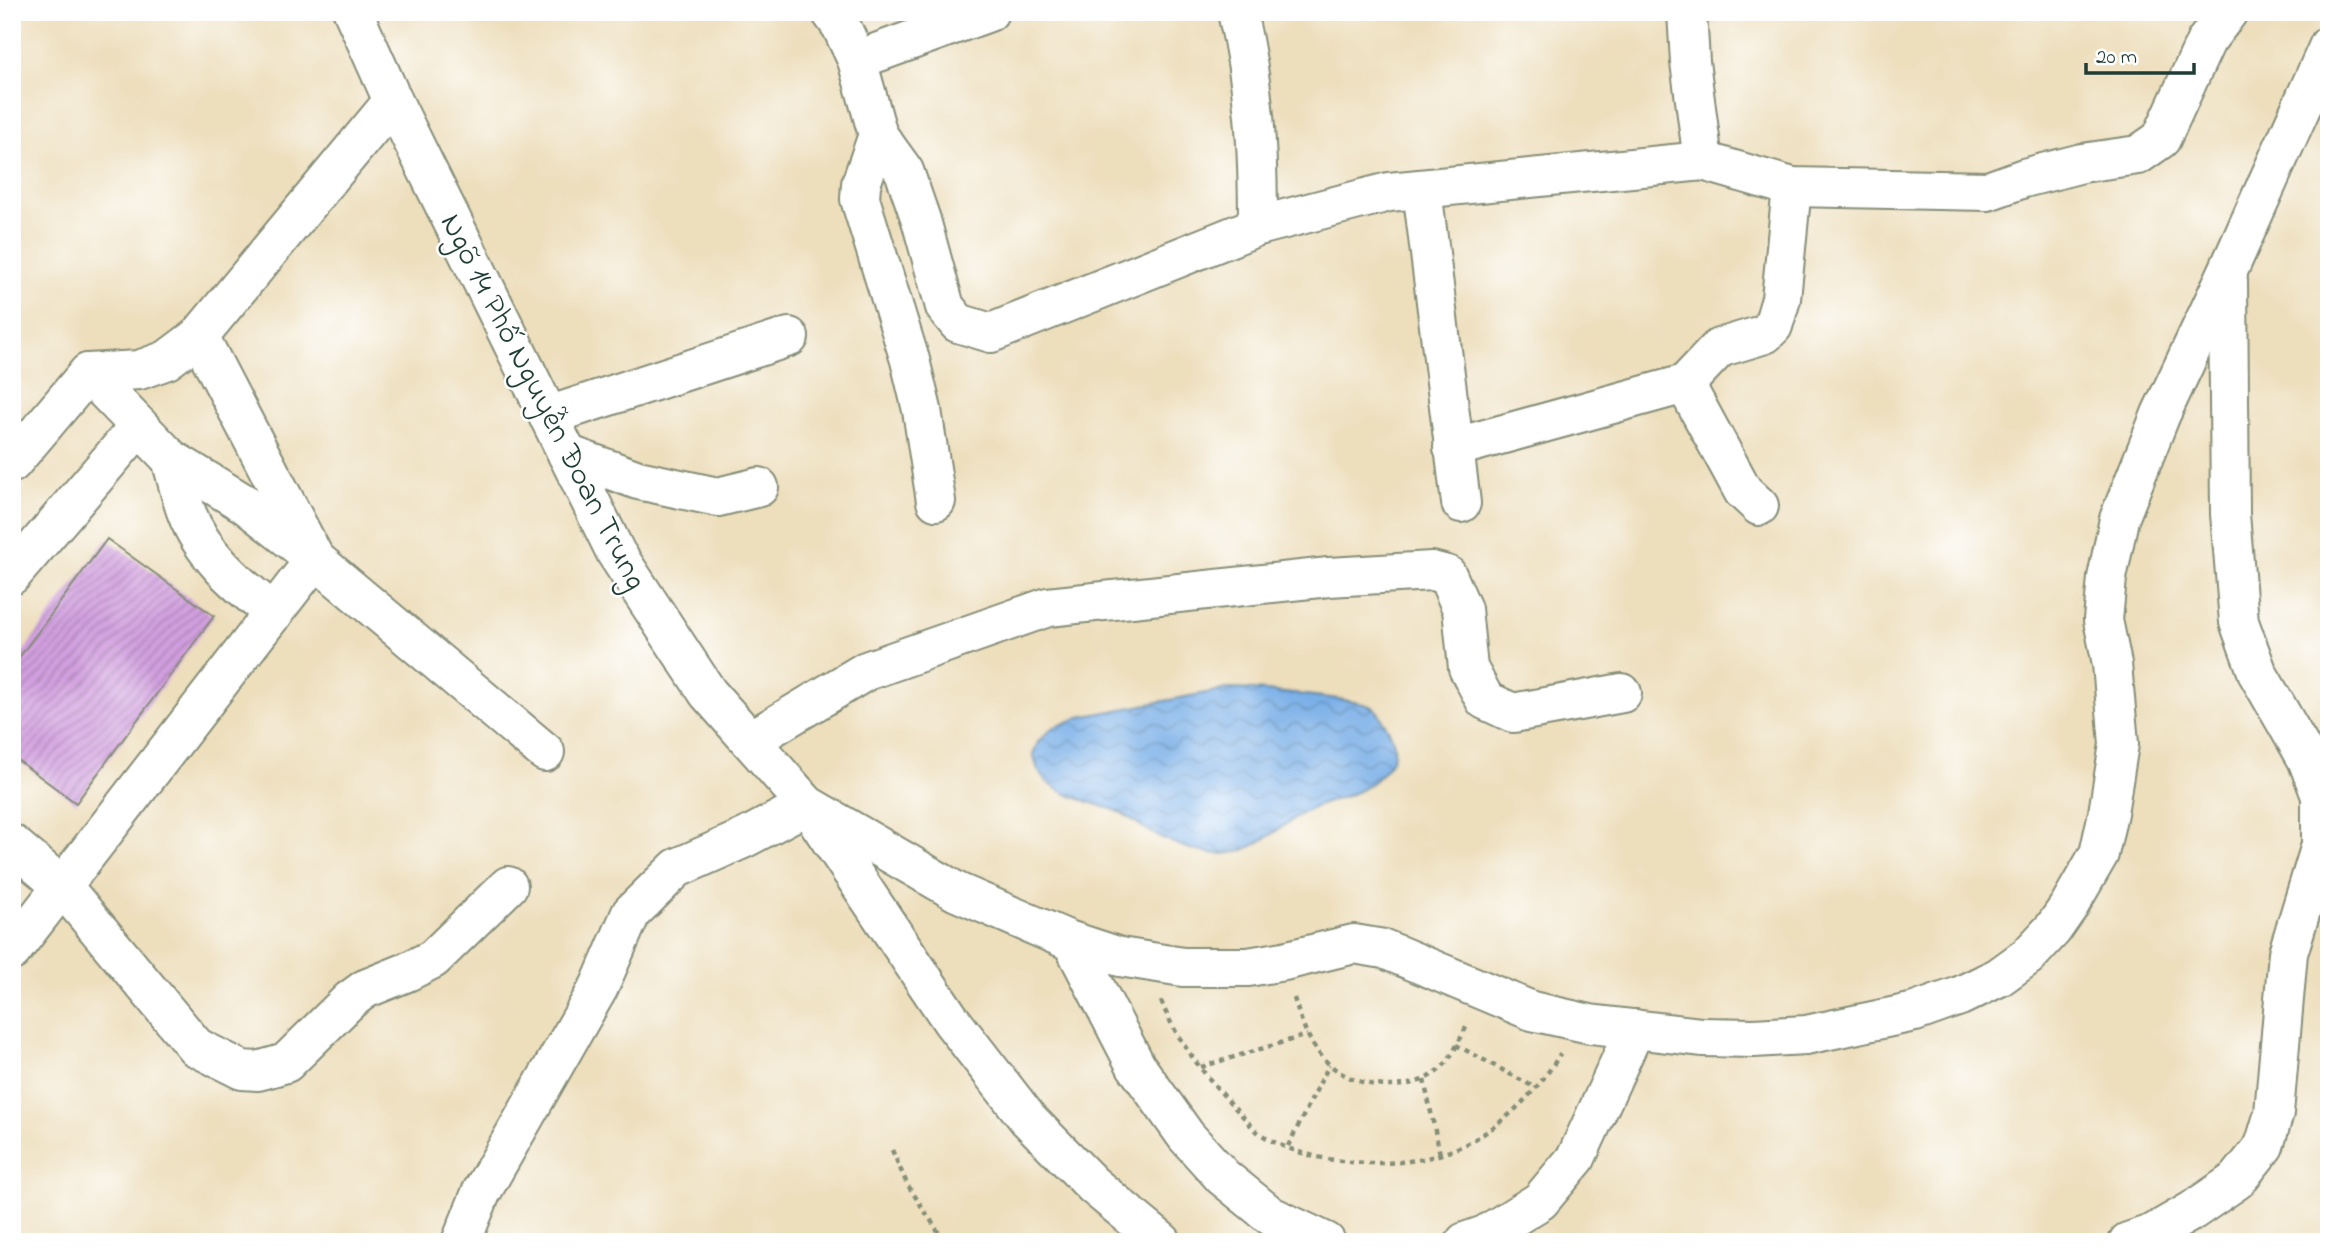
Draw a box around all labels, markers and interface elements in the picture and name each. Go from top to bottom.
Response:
scale bar [2086,32,2194,76]
text: 20 m [2096,43,2137,73]
street label: Ngõ 14 Phố Nguyễn Đoan Trung [426,206,658,599]

